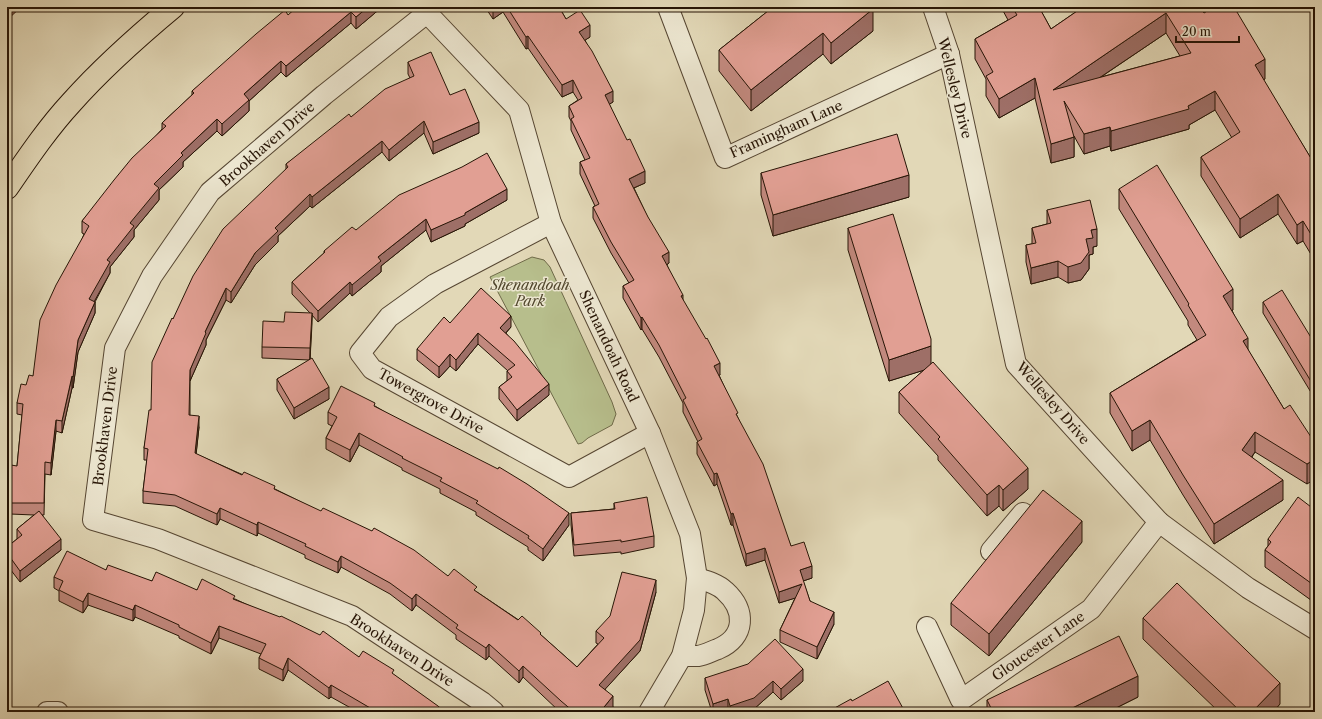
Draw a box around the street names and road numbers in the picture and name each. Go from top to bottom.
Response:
street label: Wellesley Drive [934,35,976,140]
street label: Framingham Lane [727,96,845,162]
street label: Brookhaven Drive [216,98,318,190]
street label: Shenandoah Road [575,287,643,405]
street label: Wellesley Drive [1012,357,1094,448]
street label: Towergrove Drive [375,364,487,438]
street label: Brookhaven Drive [89,365,121,487]
street label: Gloucester Lane [988,607,1088,685]
street label: Brookhaven Drive [347,610,458,690]

